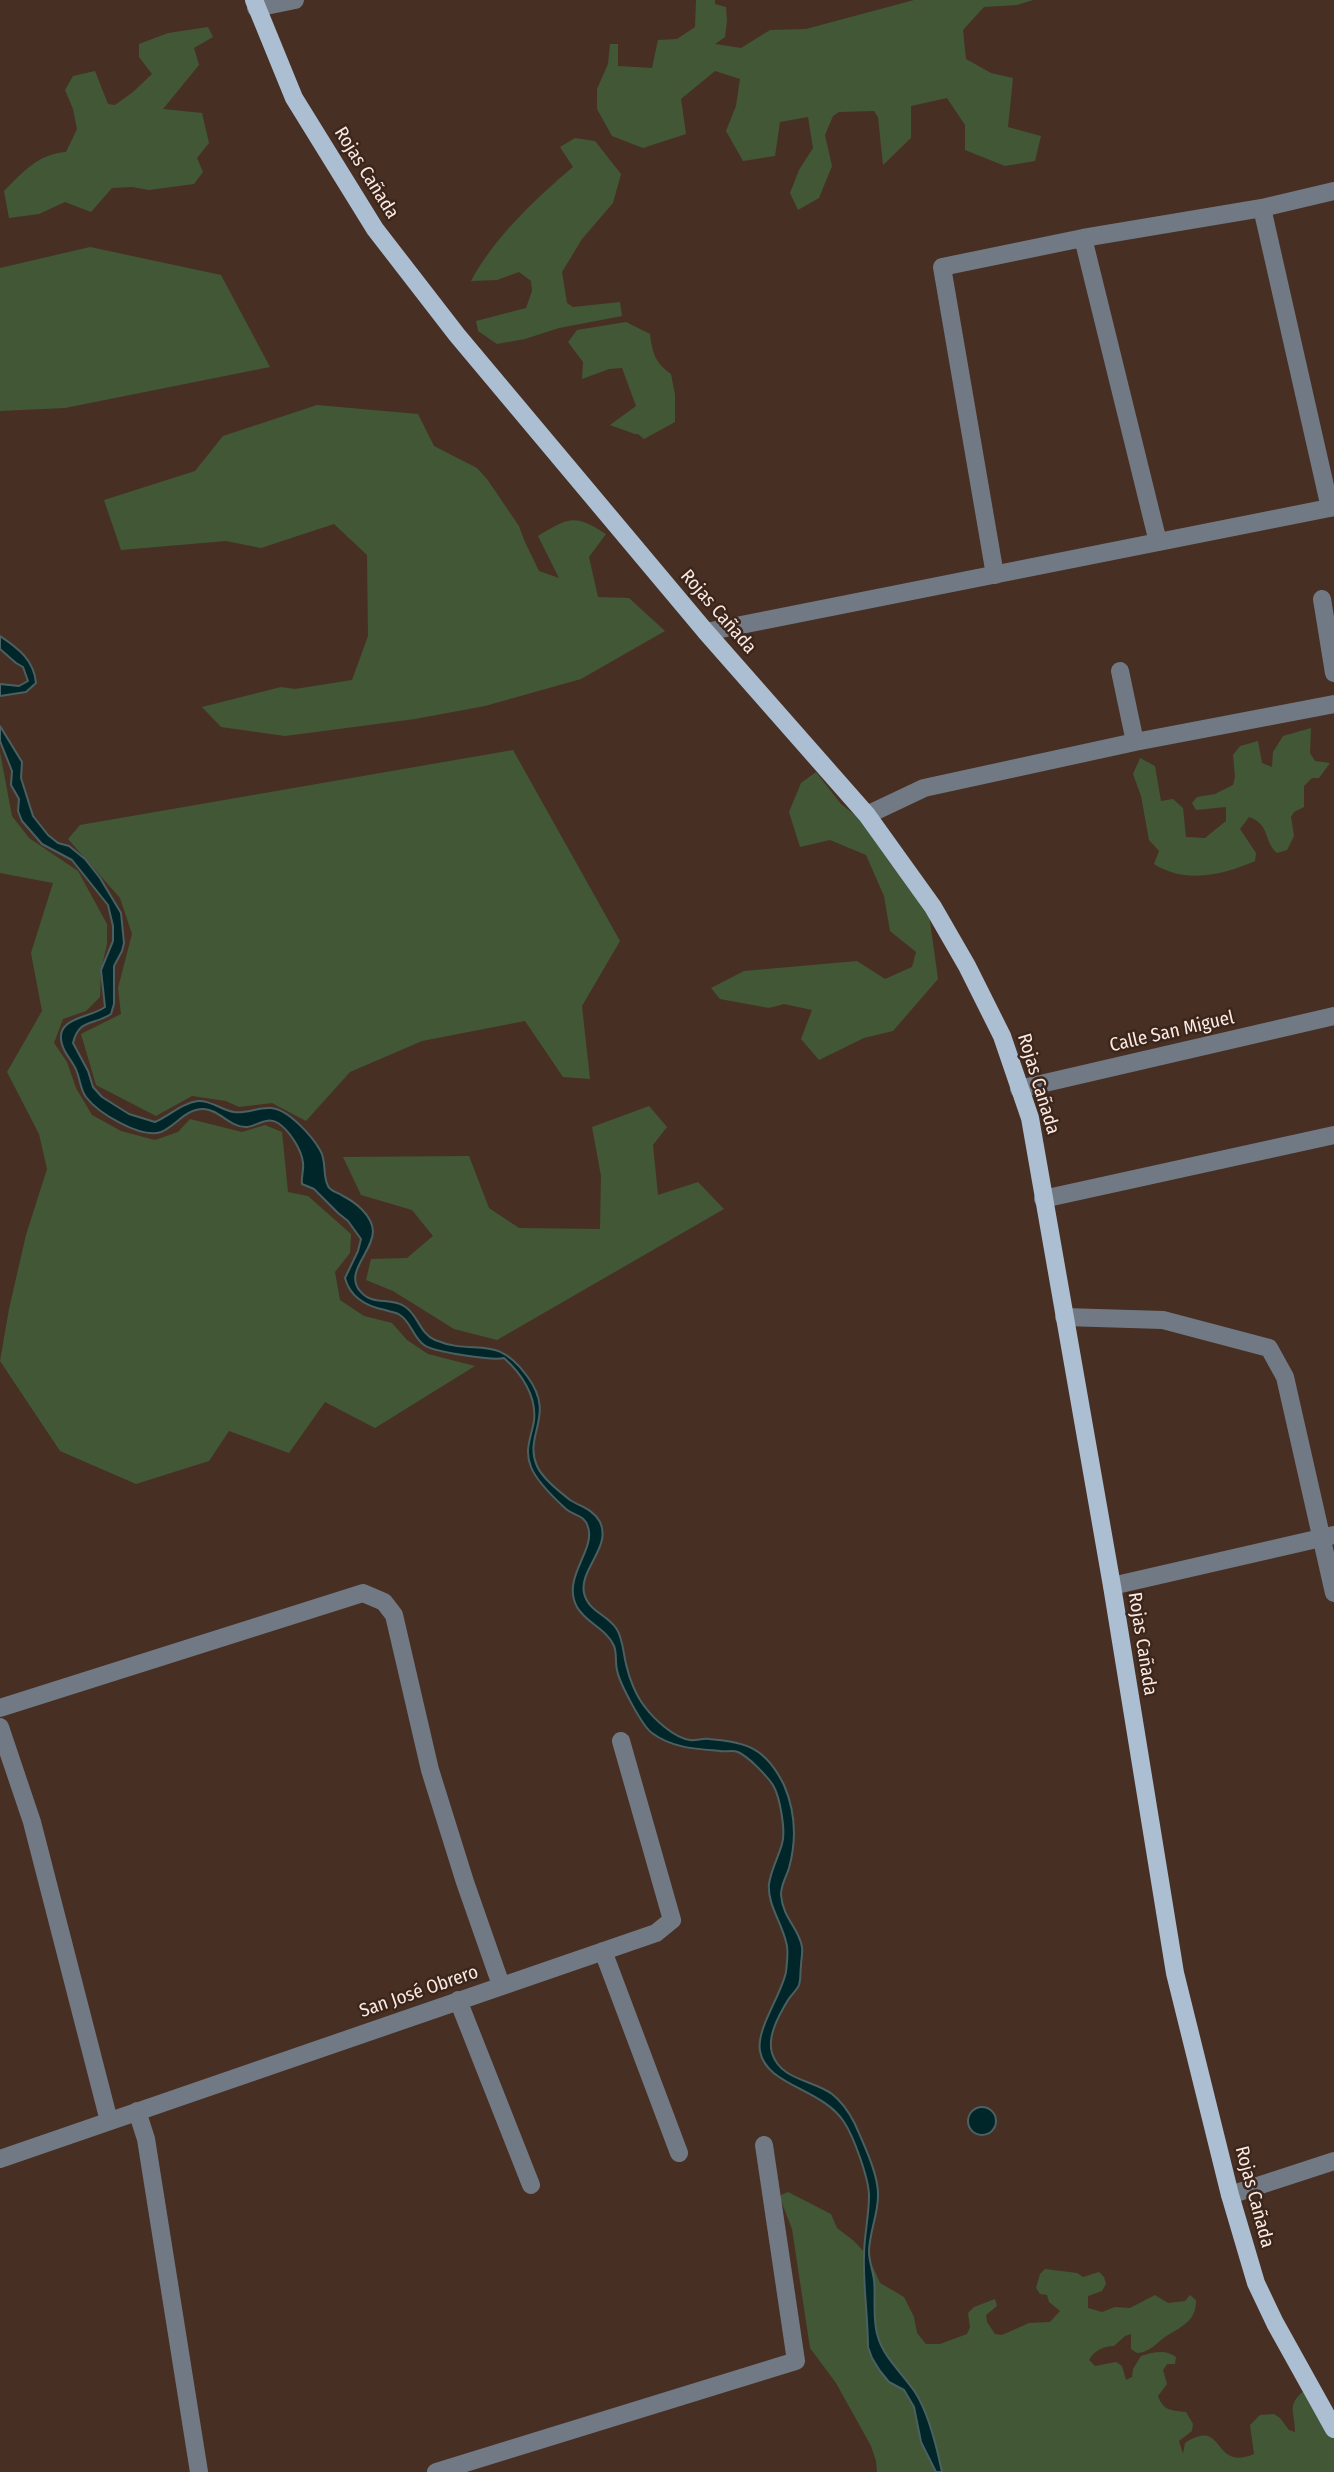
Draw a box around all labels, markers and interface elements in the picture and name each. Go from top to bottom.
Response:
street label: Rojas Cañada [329,123,403,223]
street label: Rojas Cañada [675,565,761,659]
street label: Calle San Miguel [1108,1007,1236,1057]
street label: Rojas Cañada [1012,1031,1064,1137]
street label: Rojas Cañada [1123,1591,1161,1697]
street label: San José Obrero [357,1961,481,2023]
street label: Rojas Cañada [1230,2144,1278,2250]

